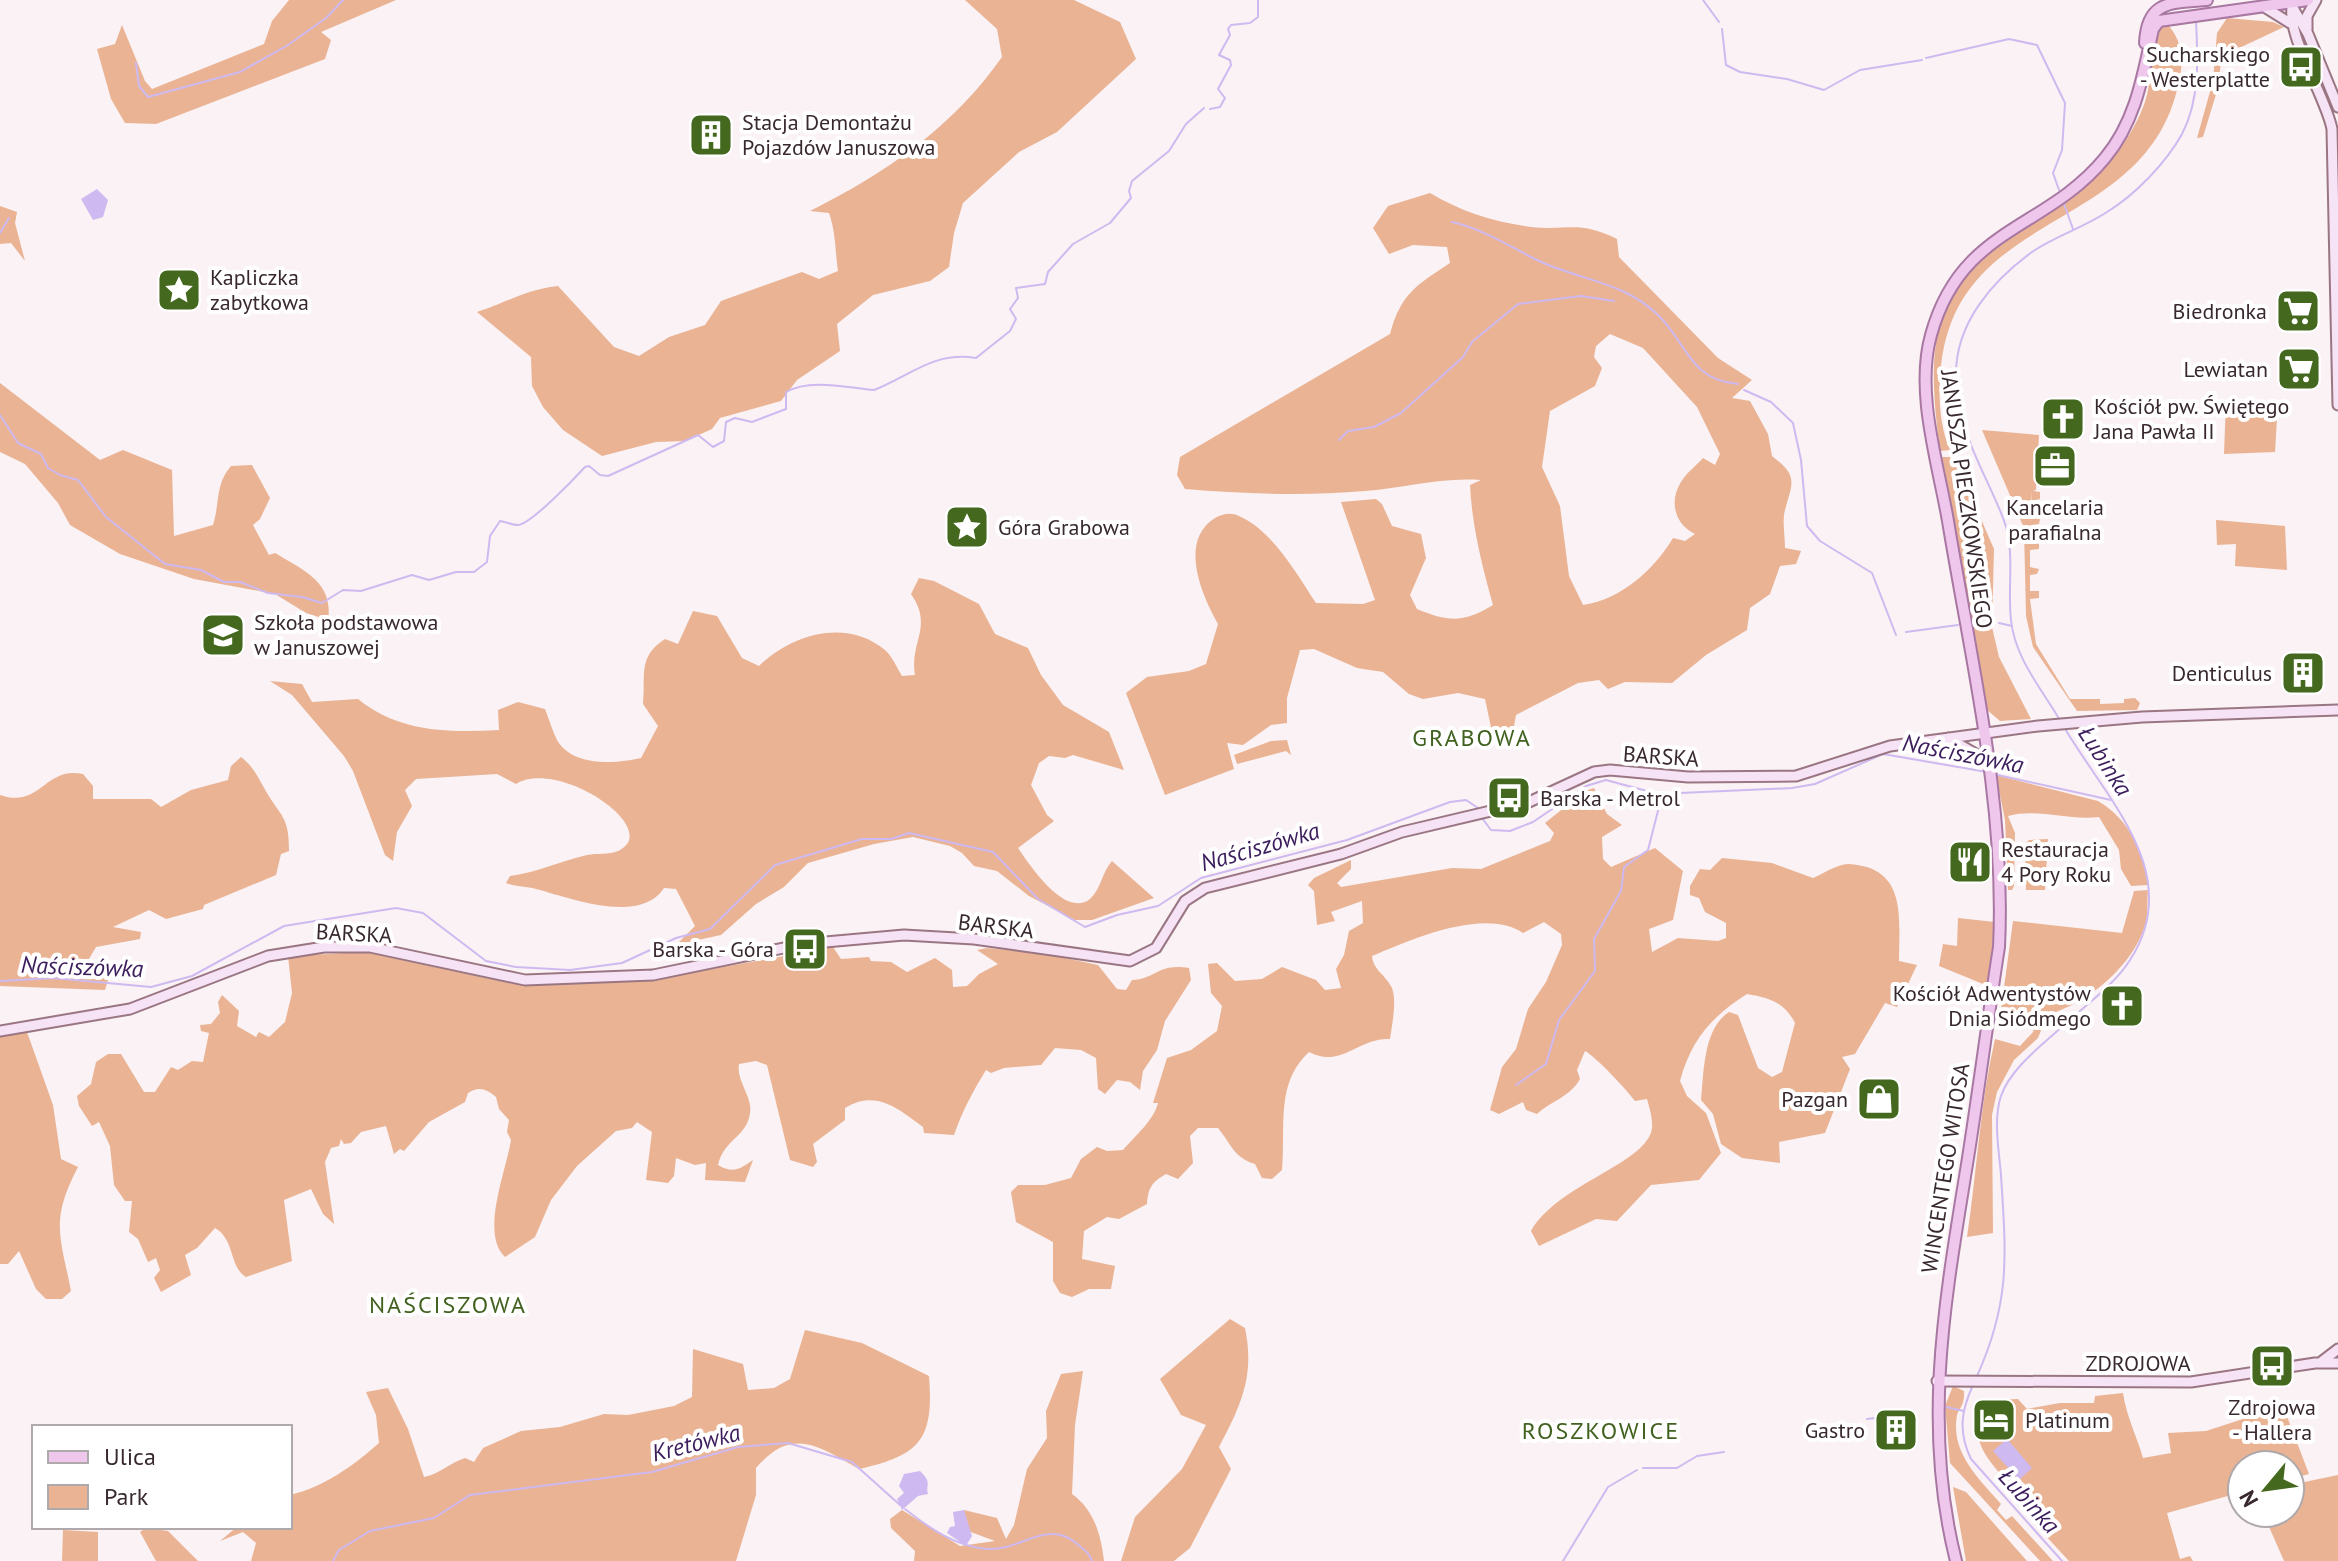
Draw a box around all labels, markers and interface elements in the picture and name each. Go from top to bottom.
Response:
place label: Sucharskiego - Westerplatte [2140,40,2270,93]
bus stop icon: Sucharskiego - Westerplatte [2277,43,2325,91]
place label: Stacja Demontażu Pojazdów Januszowa [742,108,935,161]
building icon: Stacja Demontażu Pojazdów Januszowa [687,111,735,159]
place label: Kapliczka zabytkowa [210,263,309,316]
place icon: Kapliczka zabytkowa [155,266,203,314]
supermarket icon: Biedronka [2274,287,2322,335]
place label: Biedronka [2172,297,2267,325]
supermarket icon: Lewiatan [2275,345,2323,393]
place label: Lewiatan [2184,355,2268,383]
street label: JANUSZA PIECZKOWSKIEGO [1935,367,1999,630]
place label: Kościół pw. Świętego Jana Pawła II [2093,392,2289,445]
church icon: Kościół pw. Świętego Jana Pawła II [2039,395,2087,443]
office icon: Kancelaria parafialna [2031,442,2079,490]
place label: Kancelaria parafialna [2006,493,2104,546]
place icon: Góra Grabowa [943,503,991,551]
place label: Góra Grabowa [998,513,1130,541]
place label: Szkoła podstawowa w Januszowej [254,608,439,661]
school or university icon: Szkoła podstawowa w Januszowej [199,611,247,659]
building icon: Denticulus [2279,649,2327,697]
place label: Denticulus [2172,659,2272,687]
water label: Łubinka [2071,720,2140,802]
district label: GRABOWA [1412,722,1532,753]
water label: Naściszówka [1900,727,2026,780]
street label: BARSKA [1622,739,1700,773]
bus stop icon: Barska - Metrol [1485,774,1533,822]
place label: Barska - Metrol [1540,784,1680,812]
water label: Naściszówka [1197,815,1323,878]
place label: Restauracja 4 Pory Roku [2001,835,2111,888]
restaurant icon: Restauracja 4 Pory Roku [1946,838,1994,886]
street label: BARSKA [957,907,1036,945]
street label: BARSKA [315,917,393,949]
bus stop icon: Barska - Góra [781,925,829,973]
place label: Barska - Góra [652,935,774,963]
water label: Naściszówka [20,949,144,984]
place label: Kościół Adwentystów Dnia Siódmego [1893,979,2091,1032]
church icon: Kościół Adwentystów Dnia Siódmego [2098,982,2146,1030]
street label: WINCENTEGO WITOSA [1915,1061,1975,1275]
shop icon: Pazgan [1855,1075,1903,1123]
place label: Pazgan [1781,1085,1848,1113]
district label: NAŚCISZOWA [369,1289,527,1320]
bus stop icon: Zdrojowa - Hallera [2248,1342,2296,1390]
street label: ZDROJOWA [2085,1349,2191,1377]
place label: Zdrojowa - Hallera [2228,1393,2316,1446]
hotel icon: Platinum [1970,1396,2018,1444]
building icon: Gastro [1872,1406,1920,1454]
place label: Platinum [2025,1406,2110,1434]
district label: ROSZKOWICE [1522,1415,1680,1446]
place label: Gastro [1805,1416,1865,1444]
water label: Kretówka [648,1417,744,1468]
legend [32,1425,292,1529]
text: Ulica [104,1441,156,1472]
north arrow [2226,1449,2306,1529]
water label: Łubinka [1992,1462,2067,1540]
text: Park [104,1481,149,1512]
text: N [2233,1486,2264,1512]

